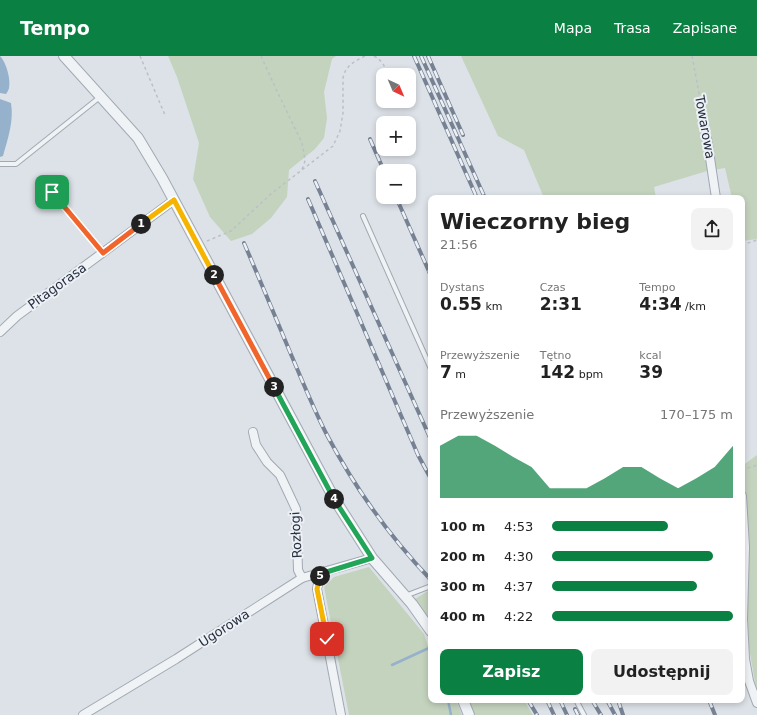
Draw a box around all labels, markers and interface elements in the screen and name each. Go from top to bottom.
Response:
text: Tempo [20,17,90,39]
text: Mapa [554,20,592,36]
text: Trasa [614,20,651,36]
text: Zapisane [673,20,737,36]
north arrow [376,68,416,108]
map controls [376,68,416,204]
street label: Towarowa [692,93,718,160]
button: + [376,116,416,156]
button: − [376,164,416,204]
pin [35,175,69,209]
icon: arrive [41,181,63,203]
button: share [691,208,733,250]
text: Wieczorny bieg [440,209,630,234]
pin: 1 [131,214,151,234]
text: 1 [137,217,145,230]
text: 21:56 [440,237,477,252]
street label: Pitagorasa [25,260,89,312]
pin: 2 [204,265,224,285]
text: 2 [210,268,218,281]
text: Dystans [440,281,484,294]
text: Czas [540,281,566,294]
text: Tempo [639,281,675,294]
text: 0.55 [440,294,482,314]
text: 2:31 [540,294,582,314]
text: 4:34 [639,294,682,314]
text: km [482,300,503,313]
text: /km [682,300,706,313]
text: Przewyższenie [440,349,520,362]
text: Tętno [540,349,571,362]
text: kcal [639,349,662,362]
text: 7 [440,362,452,382]
text: 142 [540,362,575,382]
text: 39 [639,362,663,382]
text: m [452,368,466,381]
text: bpm [575,368,603,381]
pin: 3 [264,377,284,397]
text: 3 [270,380,278,393]
text: Przewyższenie [440,407,534,422]
text: 170–175 m [660,407,733,422]
pin: 4 [324,489,344,509]
text: 4 [330,492,338,505]
street label: Rozłogi [287,511,305,559]
text: 100 m [440,519,485,534]
text: 4:53 [504,519,533,534]
text: 200 m [440,549,485,564]
text: 4:30 [504,549,533,564]
pin: 5 [310,566,330,586]
text: 5 [316,569,324,582]
text: 300 m [440,579,485,594]
text: 4:37 [504,579,533,594]
street label: Ugorowa [196,606,252,650]
text: 400 m [440,609,485,624]
text: 4:22 [504,609,533,624]
pin [310,622,344,656]
icon: check [316,628,338,650]
button: Zapisz [440,649,583,695]
button: Udostępnij [591,649,733,695]

